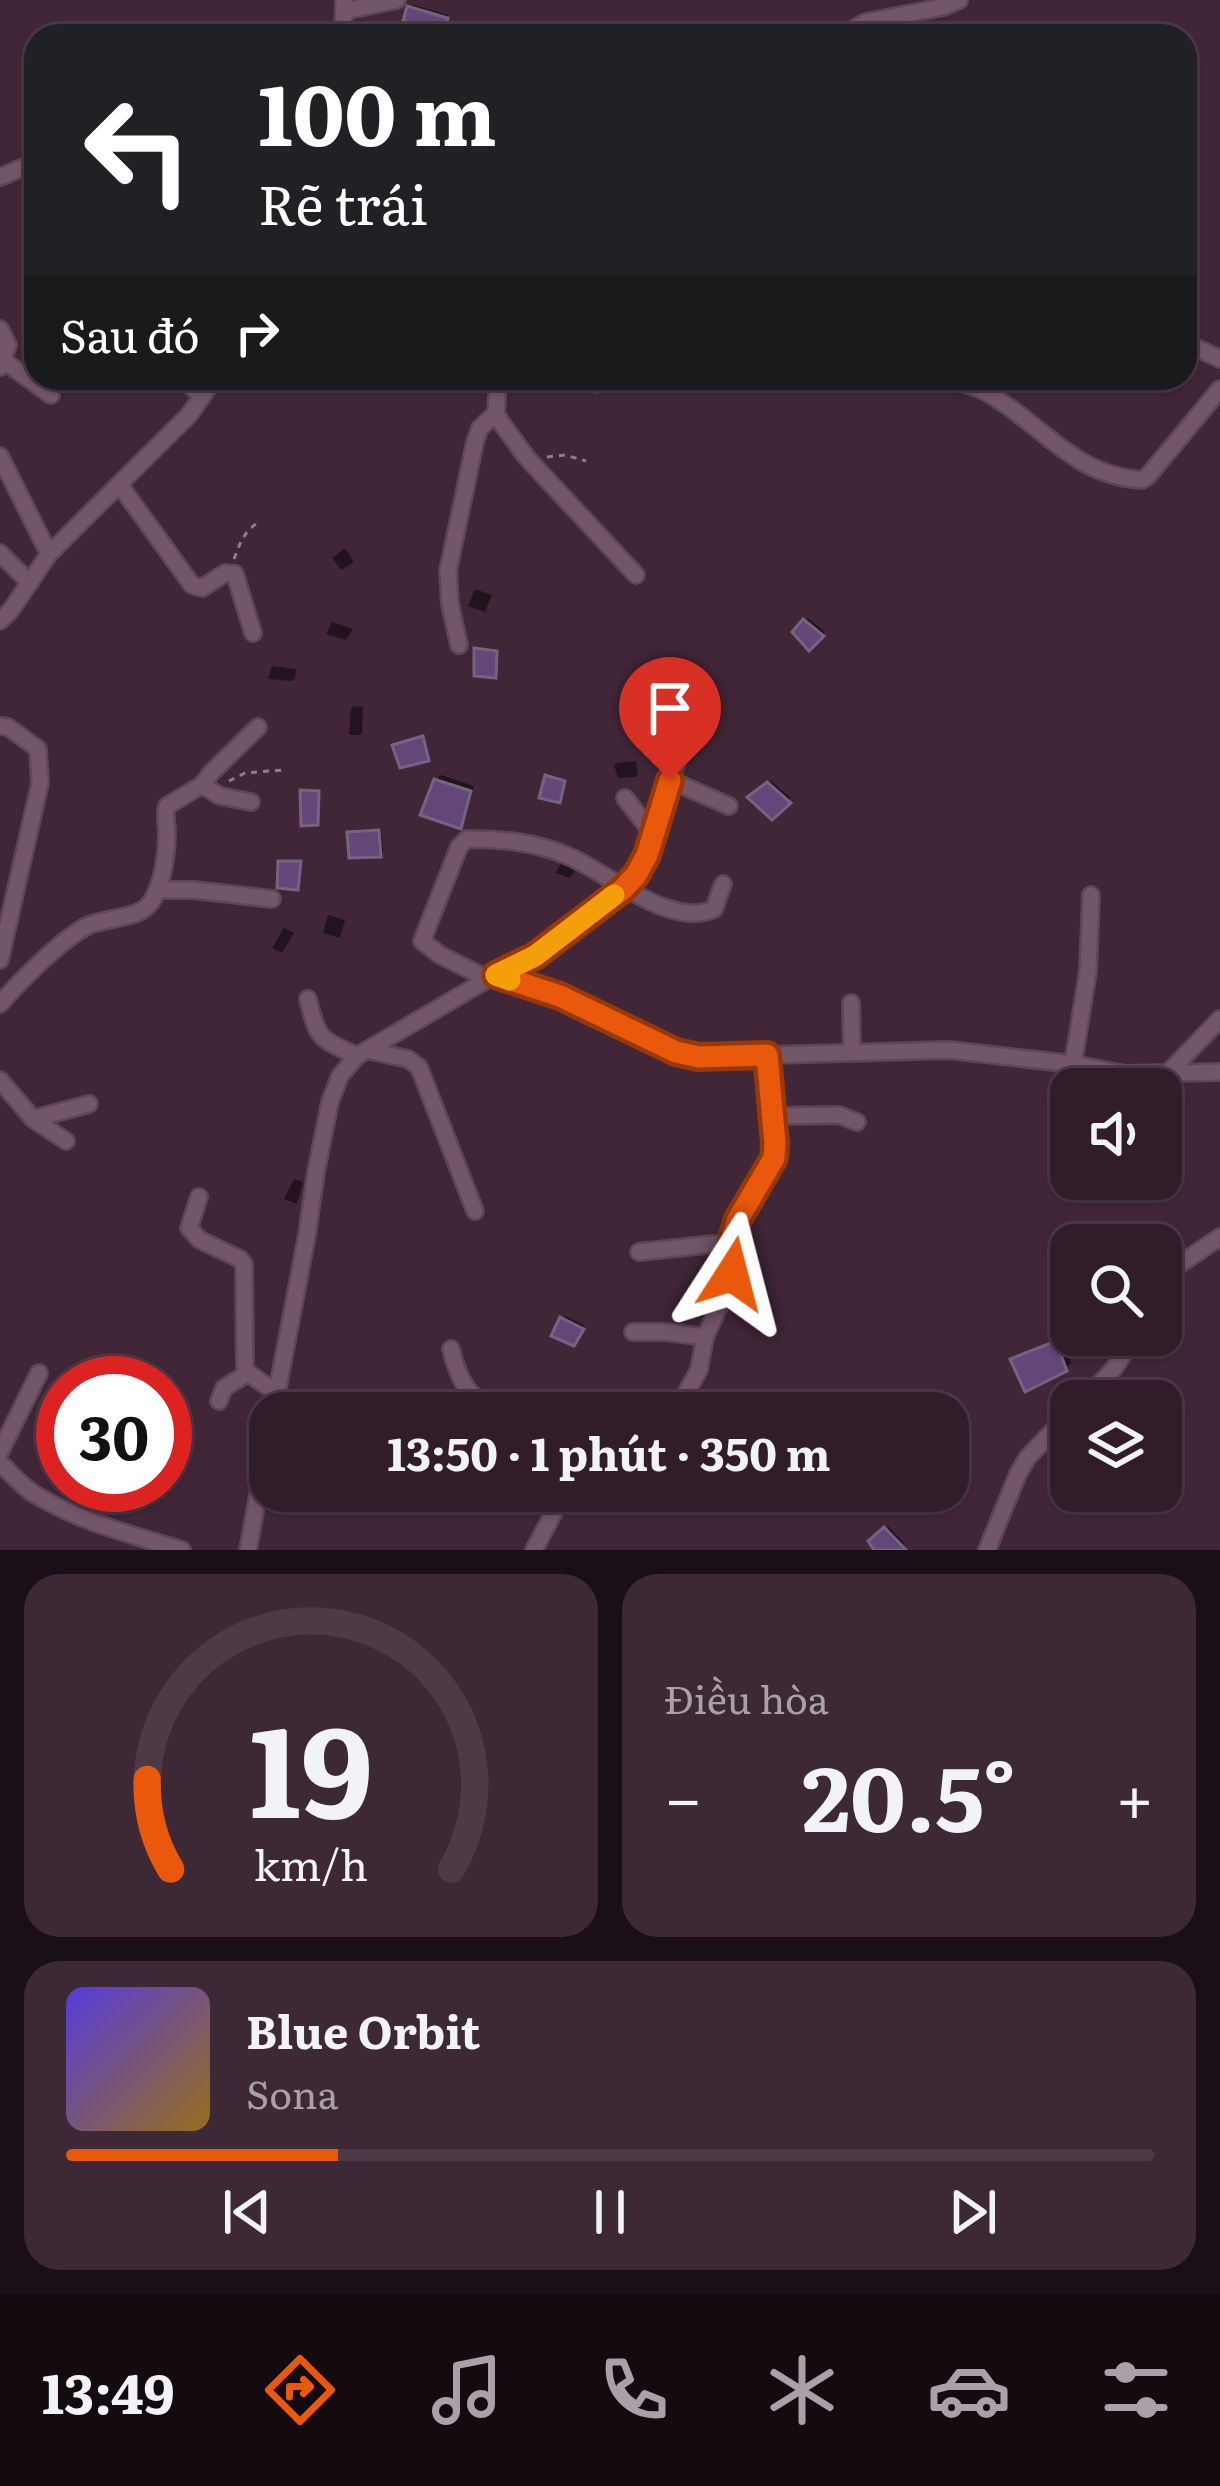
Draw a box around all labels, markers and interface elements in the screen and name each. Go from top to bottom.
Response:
text: 100 m [258,47,497,172]
icon: left [60,72,216,228]
text: Rẽ trái [258,161,428,242]
text: Sau đó [60,300,200,367]
icon: right [224,300,290,366]
pin [619,657,721,780]
icon: arrive [637,675,703,741]
map controls [1050,1068,1182,1512]
button: sound [1050,1068,1182,1200]
position arrow [669,1211,795,1337]
button: search [1050,1224,1182,1356]
speed limit sign: 30 [36,1356,192,1512]
button: layers [1050,1380,1182,1512]
text: 13:50 · 1 phút · 350 m [387,1418,831,1485]
text: Điều hòa [664,1668,829,1726]
text: 19 [249,1671,373,1856]
text: 20.5° [802,1726,1016,1860]
text: − [664,1745,702,1843]
text: + [1116,1745,1154,1843]
text: km/h [254,1830,368,1893]
text: Blue Orbit [246,1996,480,2063]
text: Sona [246,2063,339,2121]
icon: previous [214,2179,280,2245]
icon: pause [577,2179,643,2245]
icon: next [940,2179,1006,2245]
icon: directions [258,2348,342,2432]
icon: music [425,2348,509,2432]
icon: phone [592,2348,676,2432]
icon: climate [760,2348,844,2432]
icon: car [927,2348,1011,2432]
icon: filters [1094,2348,1178,2432]
text: 13:49 [42,2350,175,2431]

